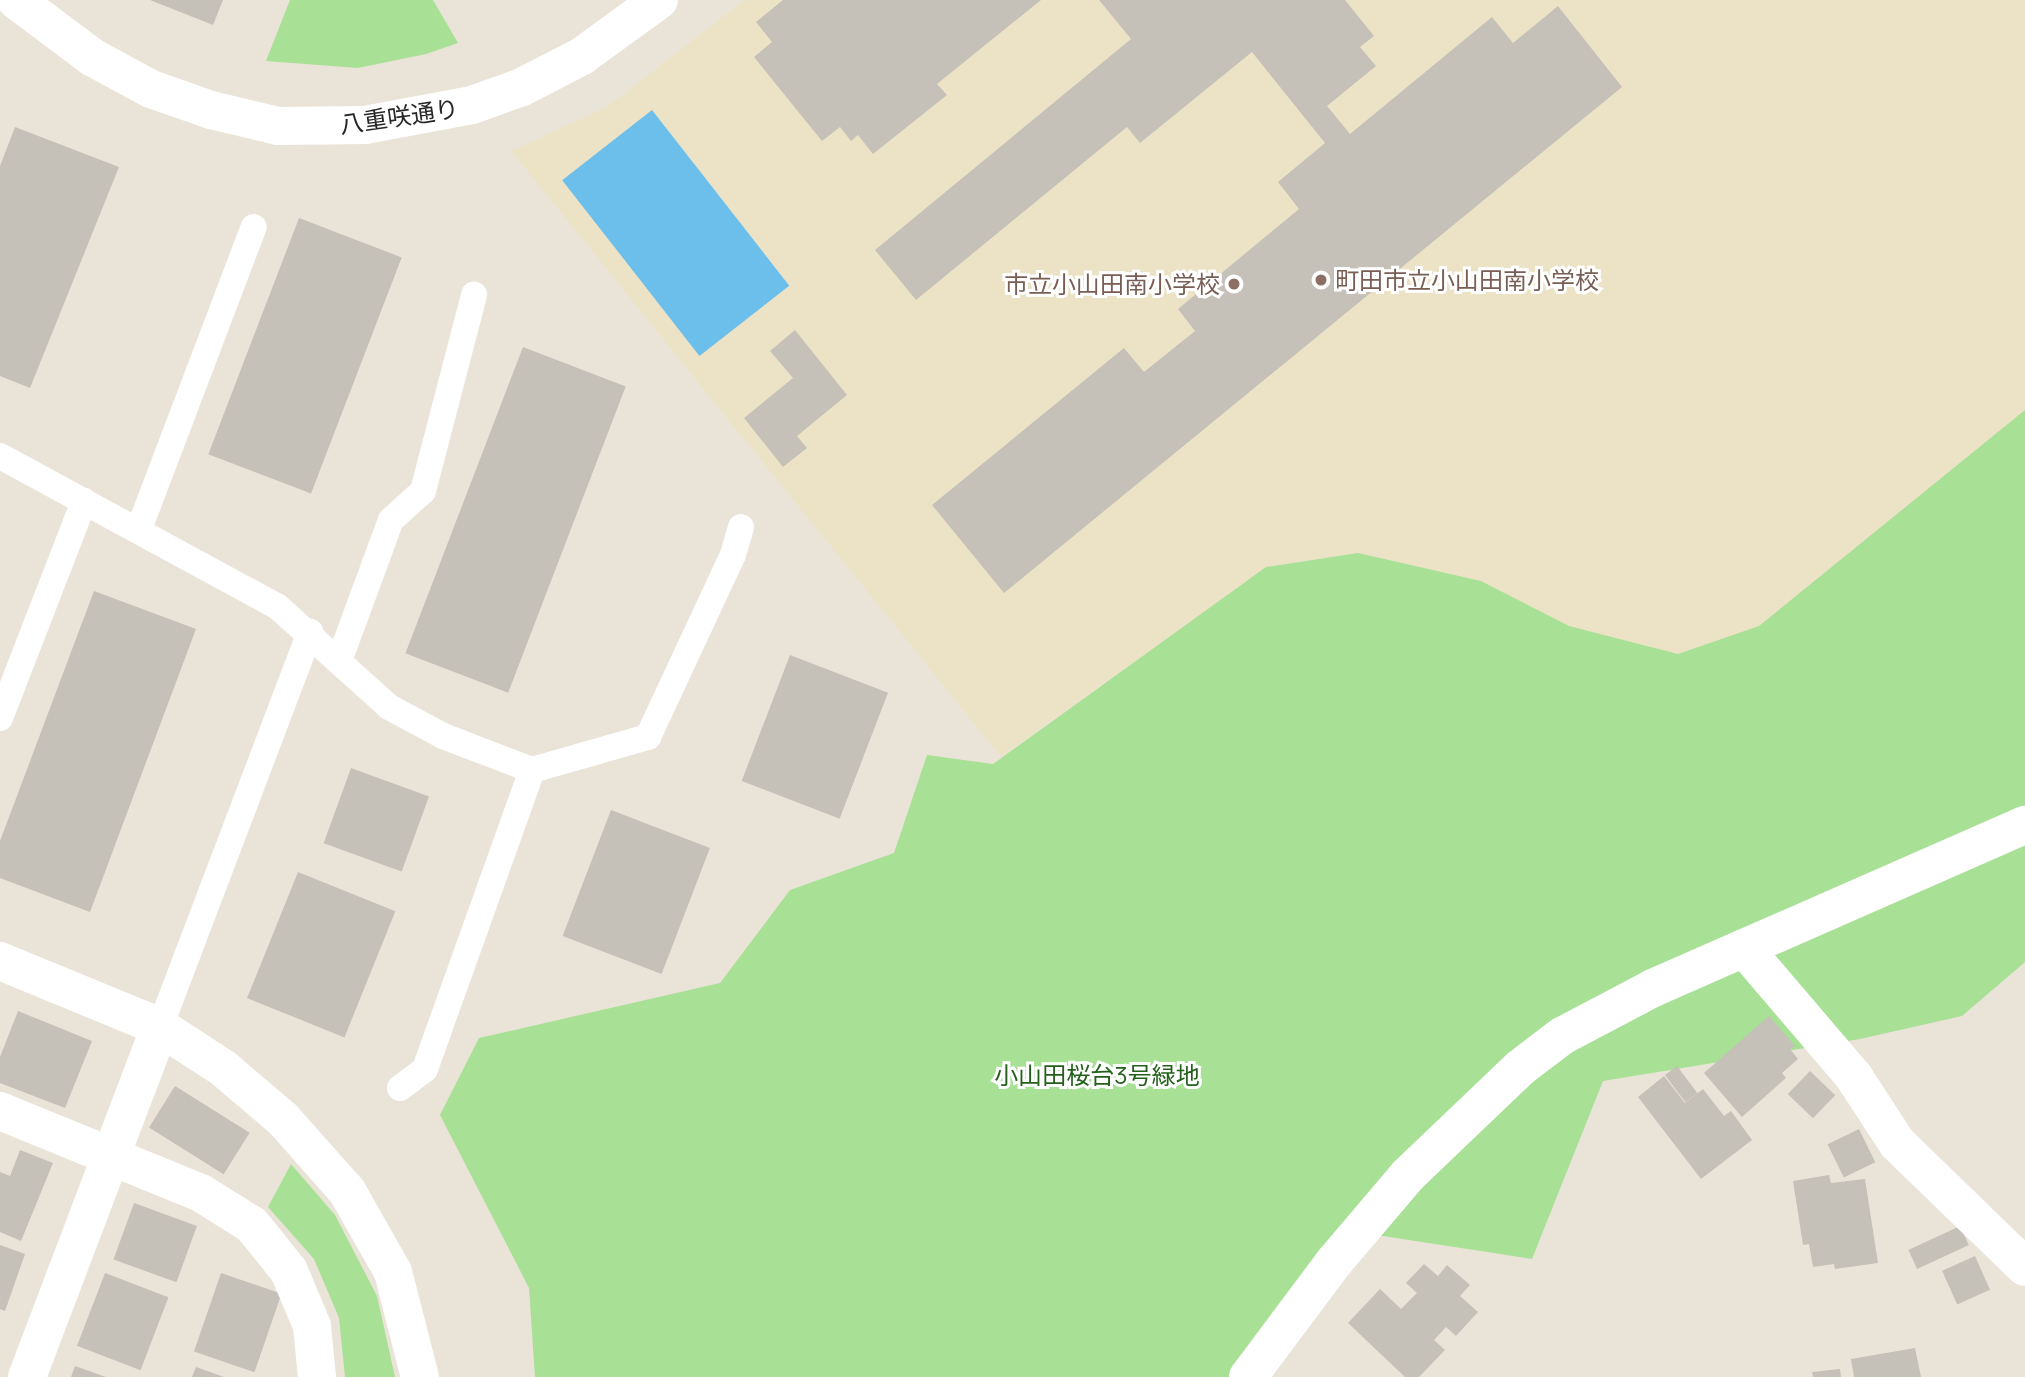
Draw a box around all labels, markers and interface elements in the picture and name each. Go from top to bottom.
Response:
street label: 八重咲通り [338,93,460,139]
place label: 町田市立小山田南小学校 [1335,266,1599,294]
place label: 市立小山田南小学校 [1004,270,1220,298]
marker: 町田市立小山田南小学校 [1313,272,1329,288]
marker: 市立小山田南小学校 [1226,276,1242,292]
park label: 小山田桜台3号緑地 [994,1061,1200,1089]

